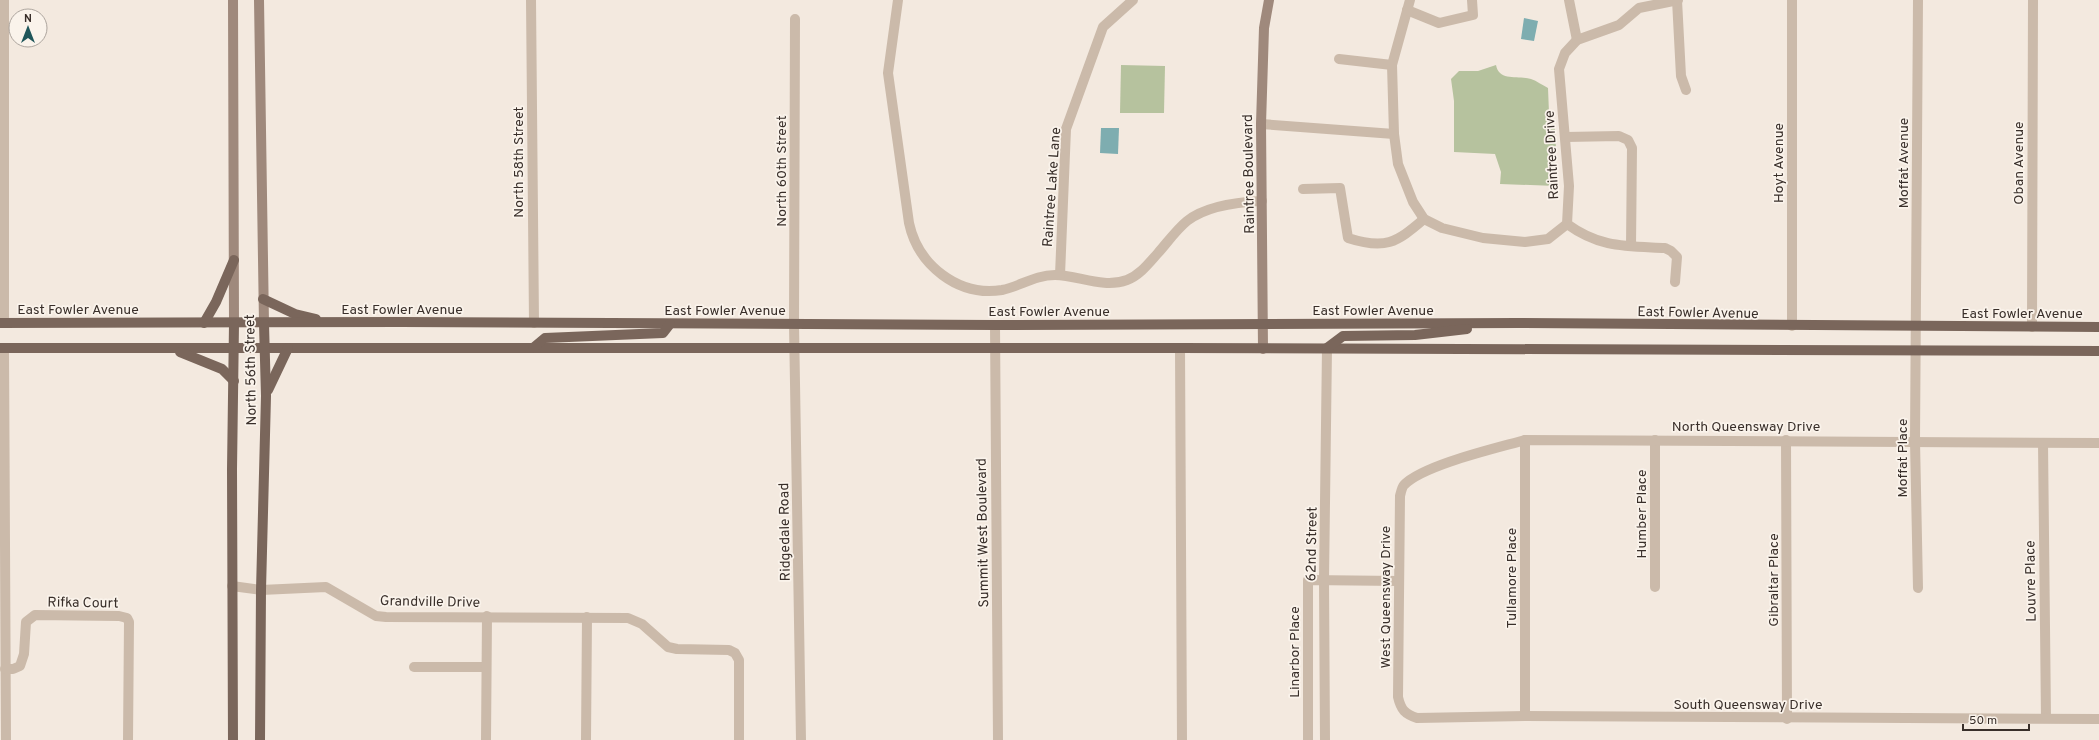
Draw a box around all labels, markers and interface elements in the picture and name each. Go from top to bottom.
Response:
north arrow [8,8,48,48]
text: N [24,12,32,26]
street label: North 58th Street [511,106,528,218]
street label: Raintree Drive [1542,110,1563,200]
street label: Raintree Boulevard [1240,114,1259,234]
street label: North 60th Street [774,115,791,227]
street label: Moffat Avenue [1896,118,1913,208]
street label: Oban Avenue [2011,121,2028,205]
street label: Hoyt Avenue [1771,123,1788,203]
street label: Raintree Lake Lane [1040,127,1065,248]
street label: East Fowler Avenue [17,302,139,319]
street label: East Fowler Avenue [341,302,463,319]
street label: East Fowler Avenue [664,303,786,320]
street label: East Fowler Avenue [1312,303,1434,320]
street label: East Fowler Avenue [988,304,1110,321]
street label: East Fowler Avenue [1637,304,1759,323]
street label: East Fowler Avenue [1961,306,2083,323]
street label: North 56th Street [242,314,261,426]
street label: North Queensway Drive [1672,419,1820,436]
street label: Moffat Place [1895,419,1912,497]
street label: Summit West Boulevard [974,458,993,608]
street label: Humber Place [1634,470,1651,558]
street label: Ridgedale Road [776,483,795,581]
street label: 62nd Street [1303,507,1322,582]
street label: West Queensway Drive [1378,526,1395,668]
street label: Tullamore Place [1504,528,1521,628]
street label: Gibraltar Place [1766,533,1783,627]
street label: Louvre Place [2022,540,2041,622]
street label: Grandville Drive [380,593,480,612]
street label: Rifka Court [47,594,119,613]
street label: Linarbor Place [1287,606,1304,698]
street label: South Queensway Drive [1674,697,1822,714]
scale bar [1963,706,2029,732]
text: 50 m [1969,713,1997,729]

